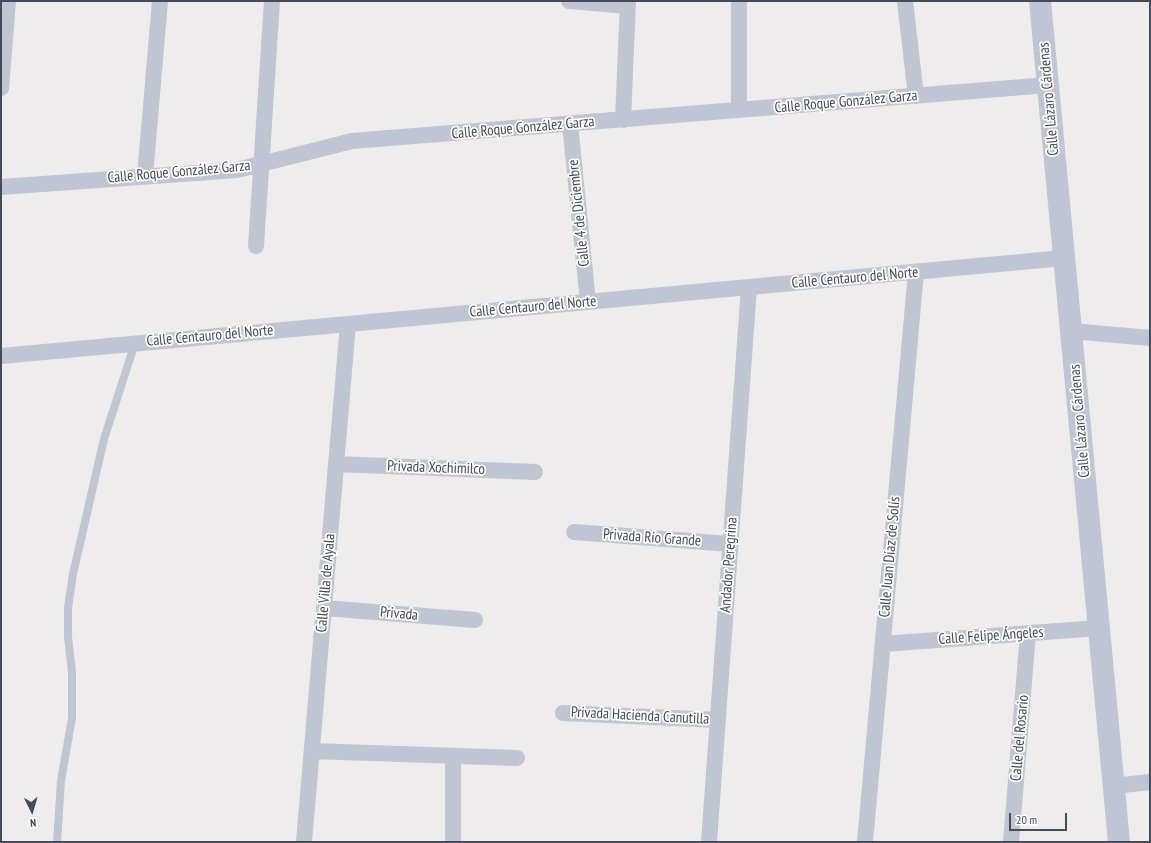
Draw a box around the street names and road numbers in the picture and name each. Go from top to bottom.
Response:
street label: Calle Lázaro Cárdenas [1035,42,1063,156]
street label: Calle Roque González Garza [774,87,918,117]
street label: Calle Roque González Garza [451,113,595,143]
street label: Calle Roque González Garza [107,157,251,187]
street label: Calle 4 de Diciembre [564,159,594,267]
street label: Calle Centauro del Norte [791,263,919,293]
street label: Calle Centauro del Norte [469,292,597,322]
street label: Calle Centauro del Norte [146,321,274,351]
street label: Calle Lázaro Cárdenas [1066,364,1094,478]
street label: Privada Xochimilco [387,457,485,479]
street label: Calle Juan Díaz de Solís [876,496,904,618]
street label: Andador Peregrina [717,517,741,613]
street label: Privada Río Grande [602,526,702,550]
street label: Calle Villa de Ayala [313,533,339,633]
street label: Privada [379,603,419,625]
street label: Calle Felipe Ángeles [938,623,1044,649]
street label: Calle del Rosario [1007,694,1033,782]
street label: Privada Hacienda Canutilla [570,703,710,729]

